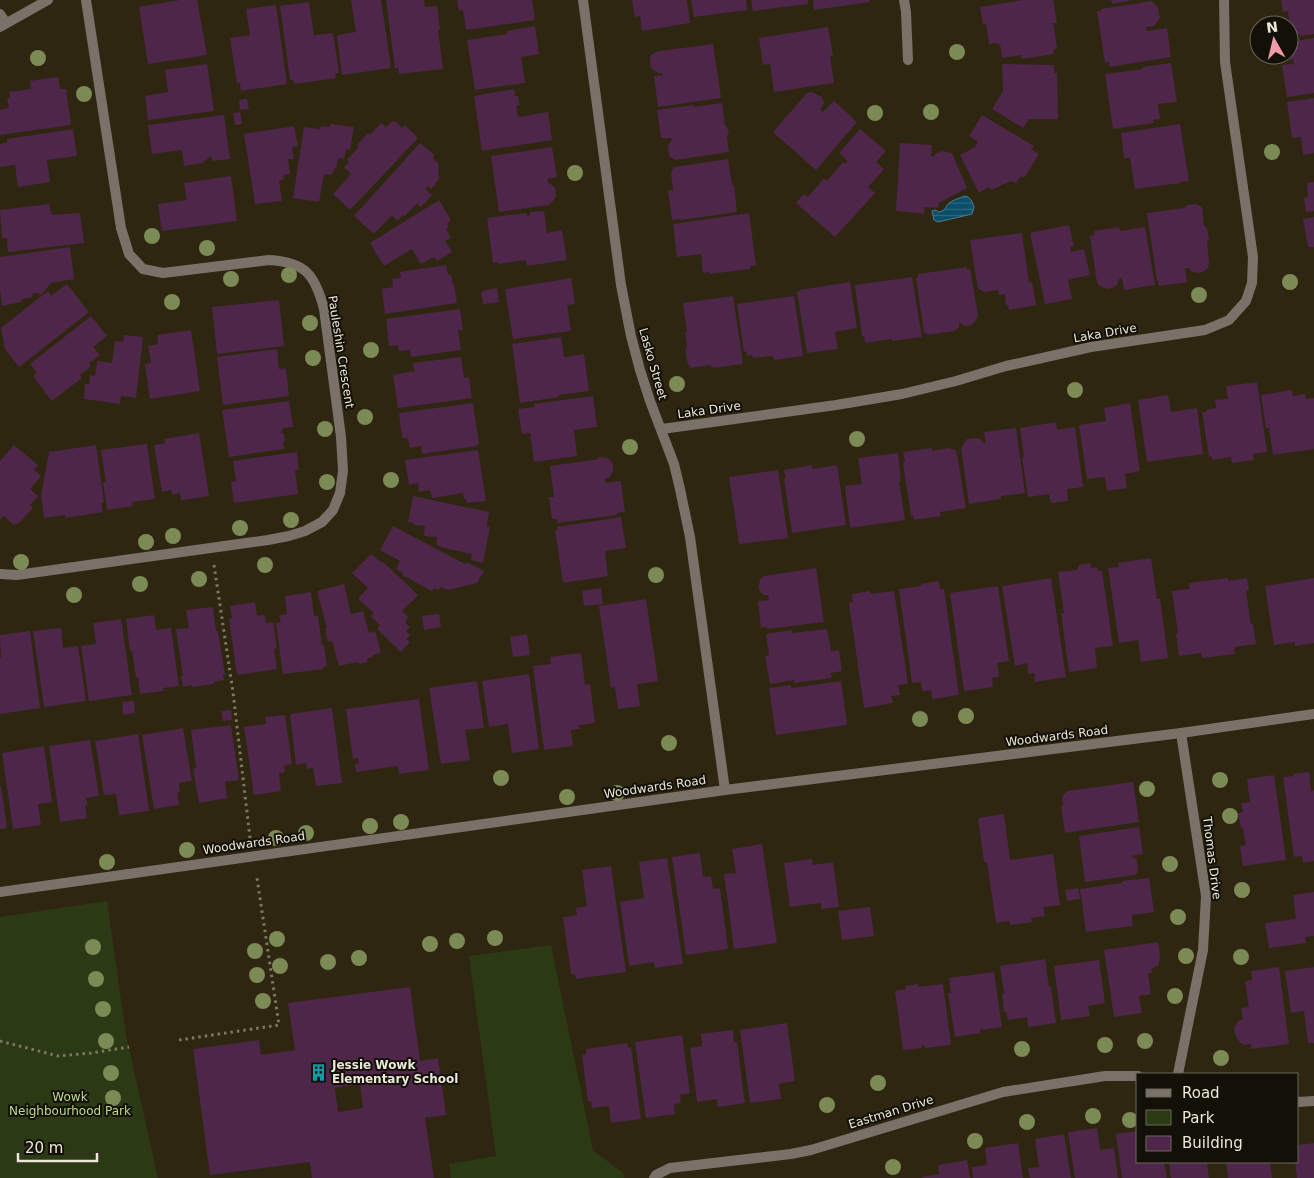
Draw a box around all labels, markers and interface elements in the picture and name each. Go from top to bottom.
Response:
north arrow [1249,15,1299,65]
text: N [1265,18,1279,36]
street label: Pauleshin Crescent [325,295,357,410]
street label: Laka Drive [1072,321,1138,345]
street label: Lasko Street [636,326,670,402]
street label: Laka Drive [676,399,742,421]
street label: Woodwards Road [1005,723,1109,749]
street label: Woodwards Road [603,773,707,801]
street label: Thomas Drive [1200,815,1224,900]
street label: Woodwards Road [202,829,306,857]
place label: Jessie Wowk Elementary School [331,1058,458,1086]
building icon: Jessie Wowk Elementary School [308,1062,328,1082]
legend [1136,1073,1299,1163]
text: Road [1182,1084,1220,1102]
park label: Wowk Neighbourhood Park [9,1090,131,1118]
street label: Eastman Drive [847,1092,935,1132]
text: Park [1182,1109,1215,1127]
scale bar [18,1130,96,1162]
text: Building [1182,1134,1243,1152]
text: 20 m [25,1139,63,1157]

